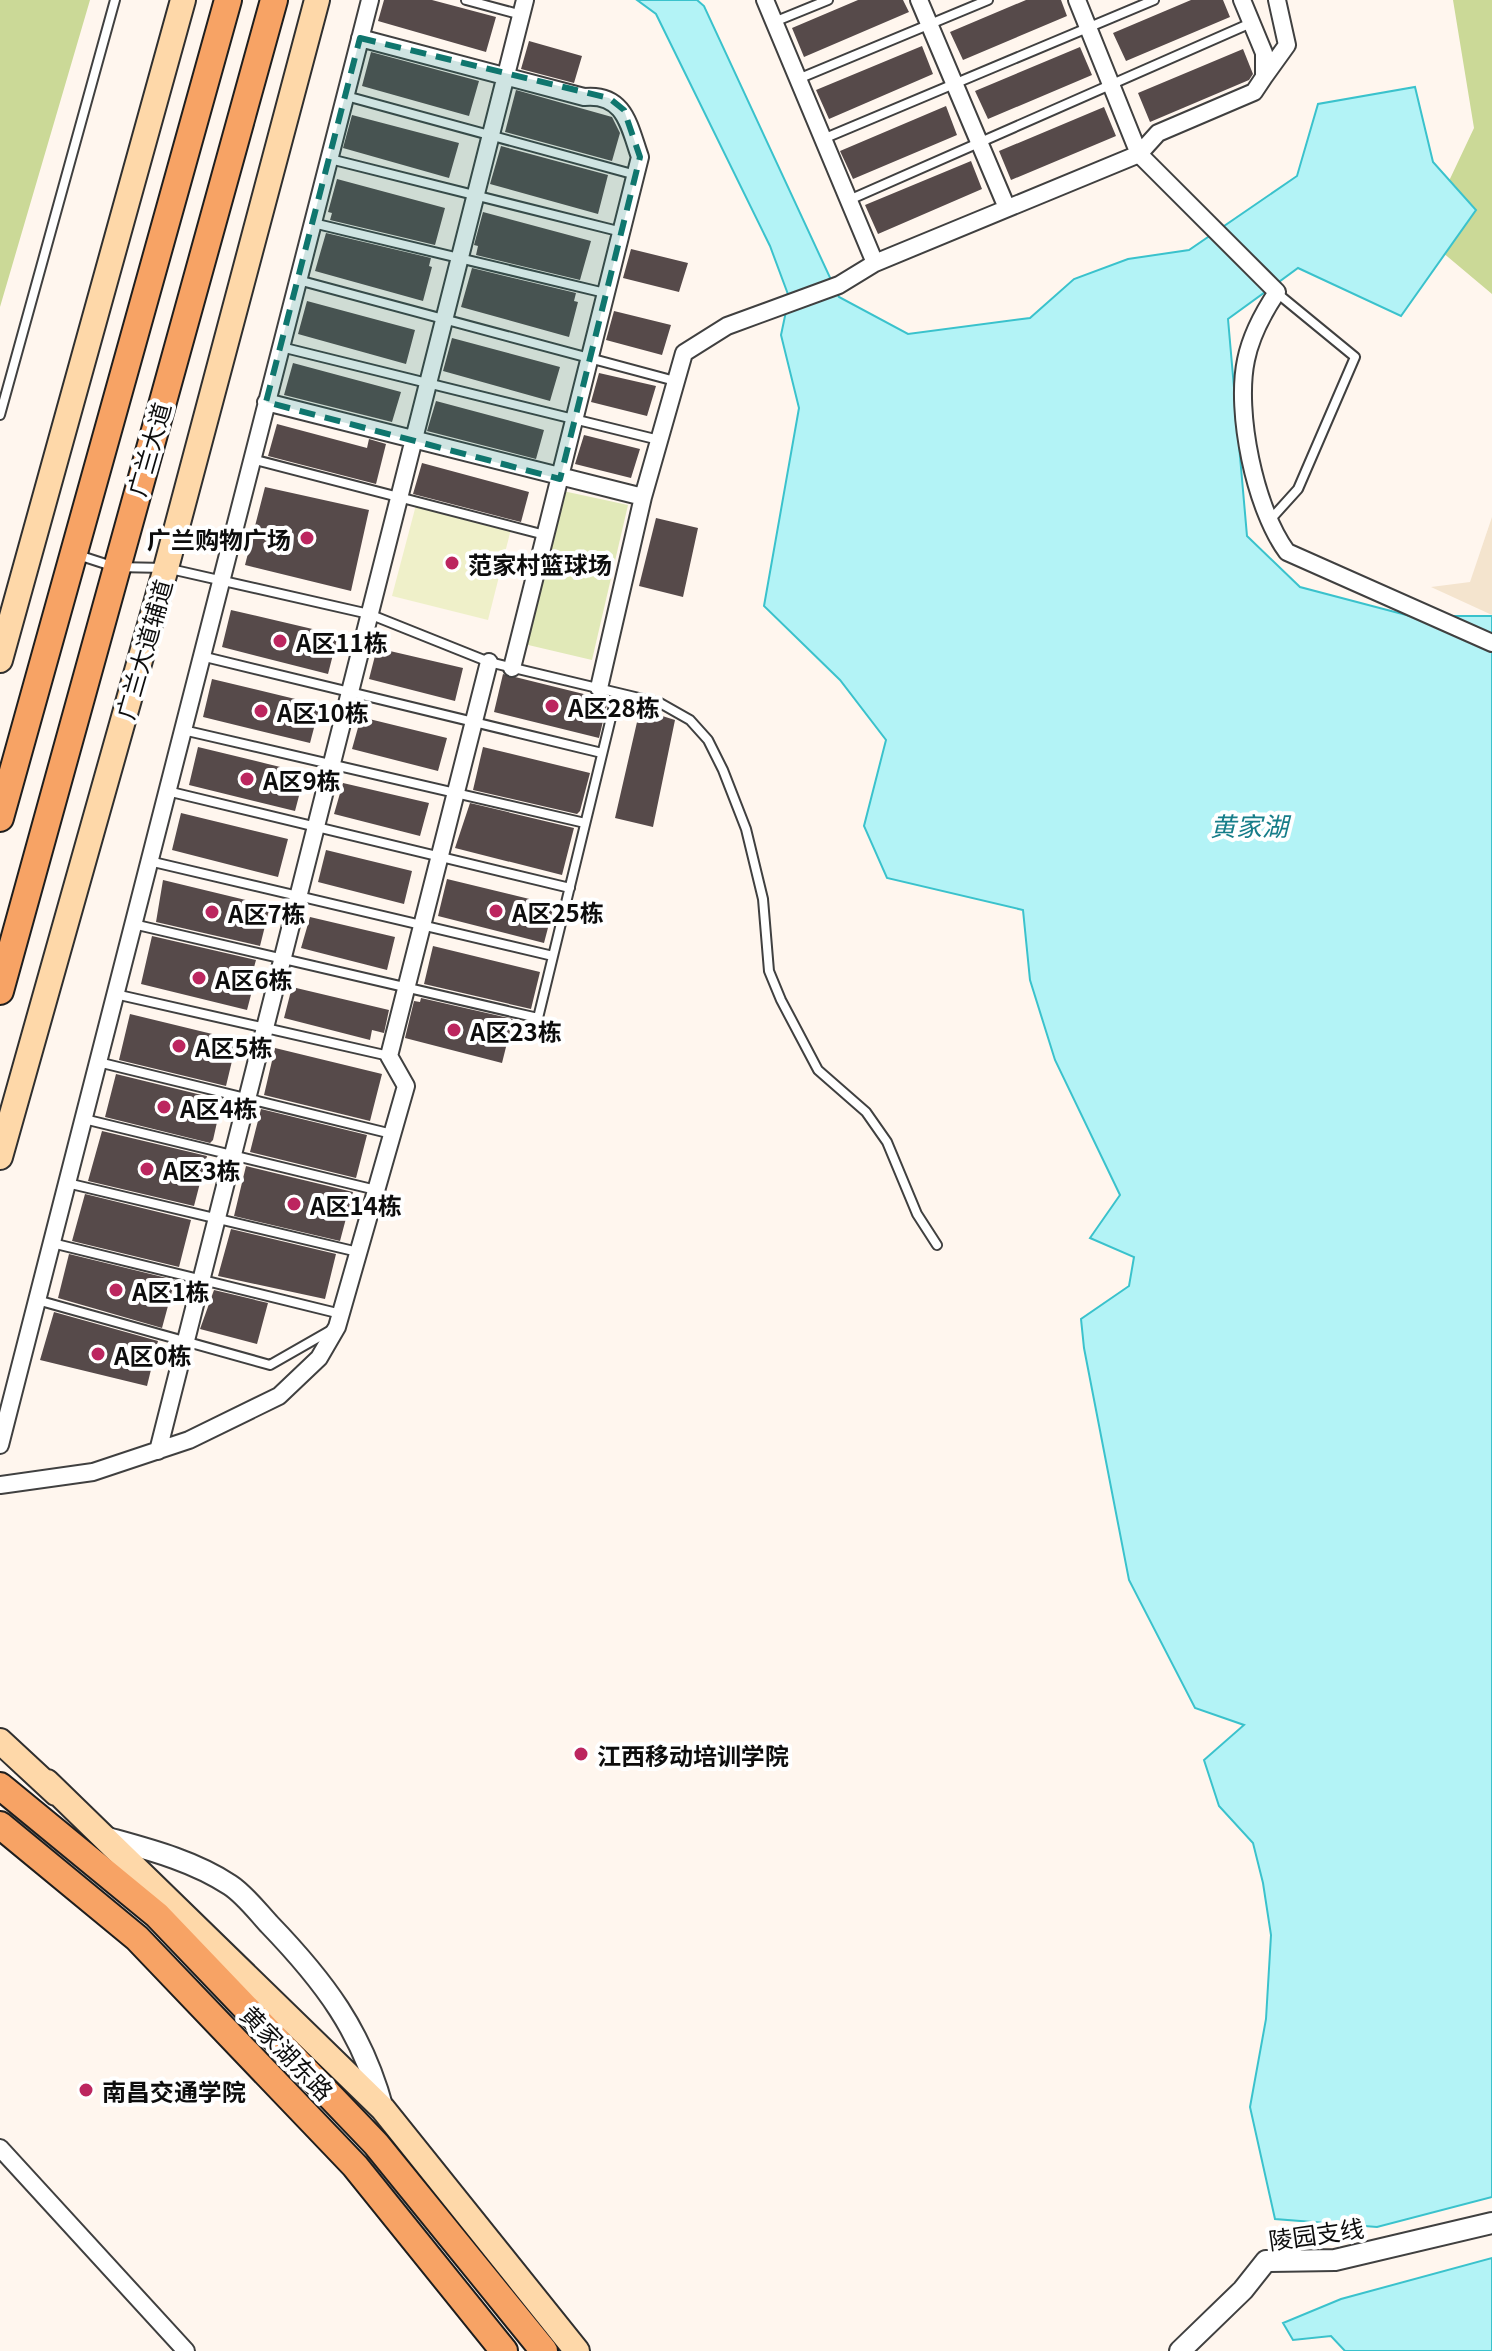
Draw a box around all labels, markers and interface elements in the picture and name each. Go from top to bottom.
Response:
street label: 广兰大道 [118,398,178,500]
place label: 广兰购物广场 [147,521,291,556]
marker: 广兰购物广场 [298,529,316,547]
place label: 范家村篮球场 [468,546,612,581]
marker: 范家村篮球场 [443,554,461,572]
street label: 广兰大道辅道 [106,575,180,723]
place label: A区11栋 [295,624,388,659]
marker: A区11栋 [271,632,289,650]
place label: A区28栋 [567,689,660,724]
place label: A区10栋 [276,694,369,729]
marker: A区28栋 [543,697,561,715]
marker: A区10栋 [252,702,270,720]
place label: A区9栋 [262,762,341,797]
marker: A区9栋 [238,770,256,788]
water label: 黄家湖 [1210,806,1292,843]
place label: A区25栋 [511,894,604,929]
place label: A区7栋 [227,895,306,930]
marker: A区25栋 [487,902,505,920]
marker: A区7栋 [203,903,221,921]
place label: A区6栋 [214,961,293,996]
marker: A区6栋 [190,969,208,987]
place label: A区23栋 [469,1013,562,1048]
marker: A区23栋 [445,1021,463,1039]
place label: A区5栋 [194,1029,273,1064]
marker: A区5栋 [170,1037,188,1055]
place label: A区4栋 [179,1090,258,1125]
marker: A区4栋 [155,1098,173,1116]
place label: A区3栋 [162,1152,241,1187]
marker: A区3栋 [138,1160,156,1178]
place label: A区14栋 [309,1187,402,1222]
marker: A区14栋 [285,1195,303,1213]
place label: A区1栋 [131,1273,210,1308]
marker: A区1栋 [107,1281,125,1299]
place label: A区0栋 [113,1337,192,1372]
marker: A区0栋 [89,1345,107,1363]
place label: 江西移动培训学院 [597,1737,789,1772]
marker: 江西移动培训学院 [572,1745,590,1763]
street label: 黄家湖东路 [234,1997,342,2107]
place label: 南昌交通学院 [102,2073,246,2108]
marker: 南昌交通学院 [77,2081,95,2099]
street label: 陵园支线 [1266,2209,1366,2257]

